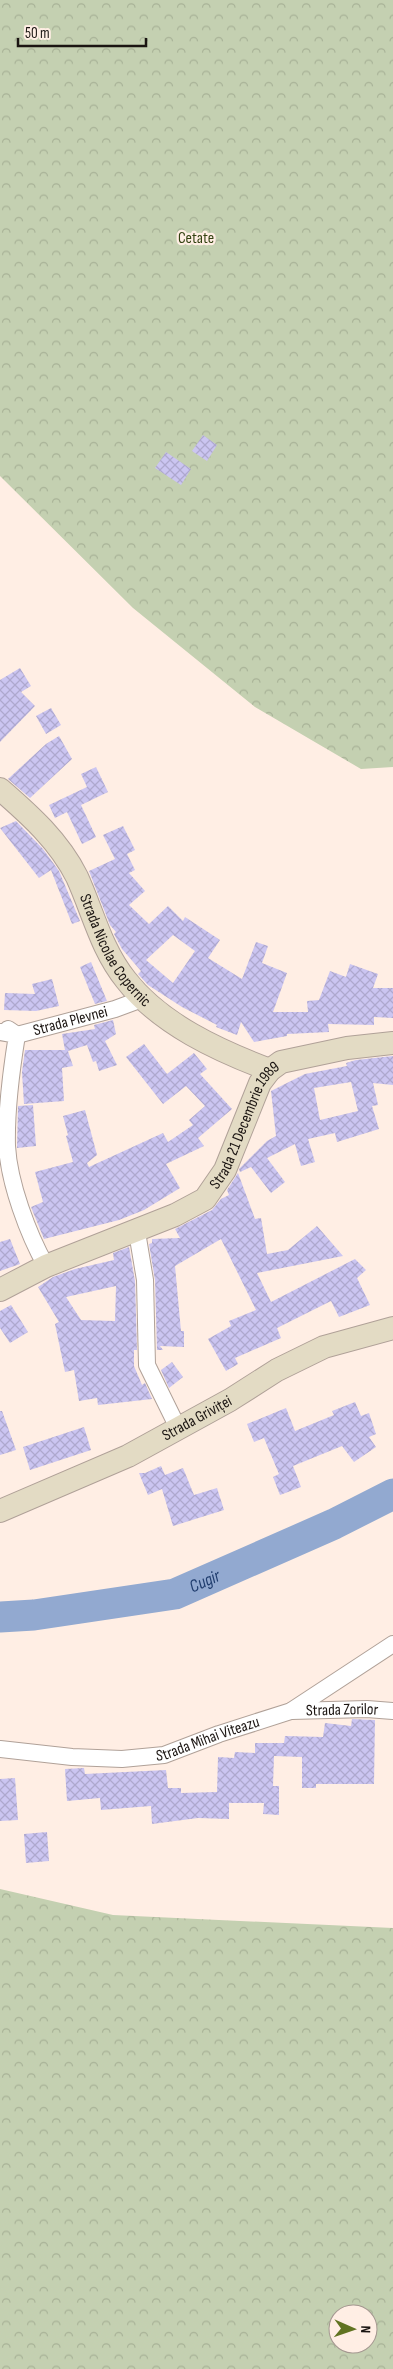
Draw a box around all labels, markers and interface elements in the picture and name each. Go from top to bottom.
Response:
scale bar [18,15,145,47]
text: 50 m [25,24,50,43]
park label: Cetate [178,229,214,248]
street label: Strada Nicolae Copernic [76,891,155,1011]
street label: Strada Plevnei [31,1002,110,1040]
street label: Strada 21 Decembrie 1989 [205,1057,283,1192]
street label: Strada Griviței [159,1391,235,1445]
water label: Cugir [186,1565,224,1597]
street label: Strada Zorilor [306,1700,379,1720]
street label: Strada Mihai Viteazu [155,1712,262,1765]
north arrow [328,2304,378,2354]
text: N [357,2325,374,2333]

